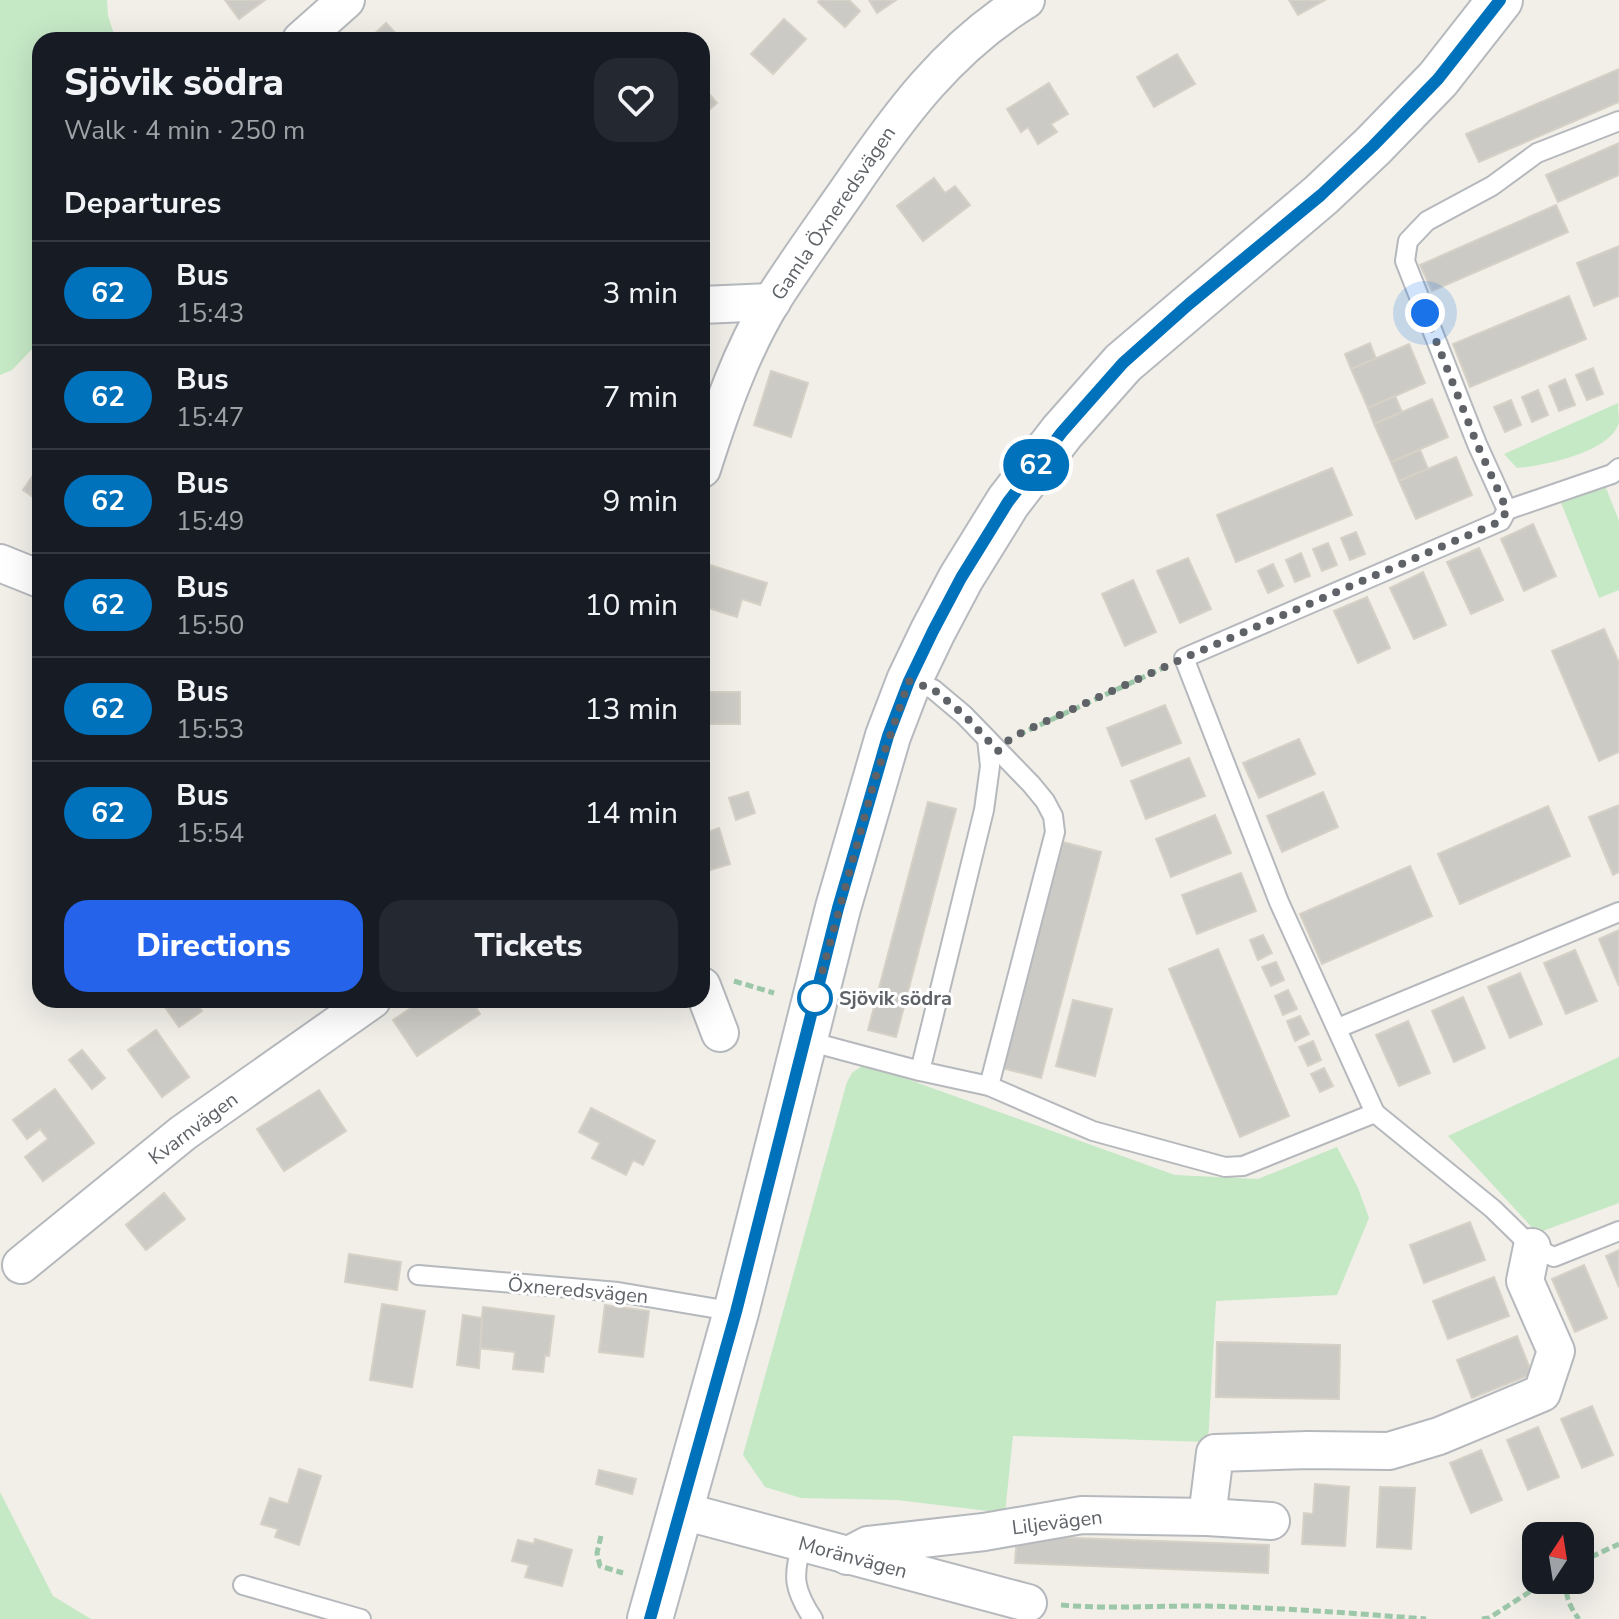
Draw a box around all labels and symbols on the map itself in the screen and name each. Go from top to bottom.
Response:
street label: Gamla Öxneredsvägen [765,121,902,306]
your location [1405,293,1445,333]
line badge: 62 [1000,439,1072,491]
marker: Sjövik södra [798,981,832,1015]
place label: Sjövik södra [839,985,952,1012]
street label: Kvarnvägen [143,1086,244,1171]
street label: Öxneredsvägen [507,1271,649,1310]
street label: Liljevägen [1010,1504,1104,1541]
north arrow [1522,1522,1594,1594]
street label: Moränvägen [795,1530,910,1585]

